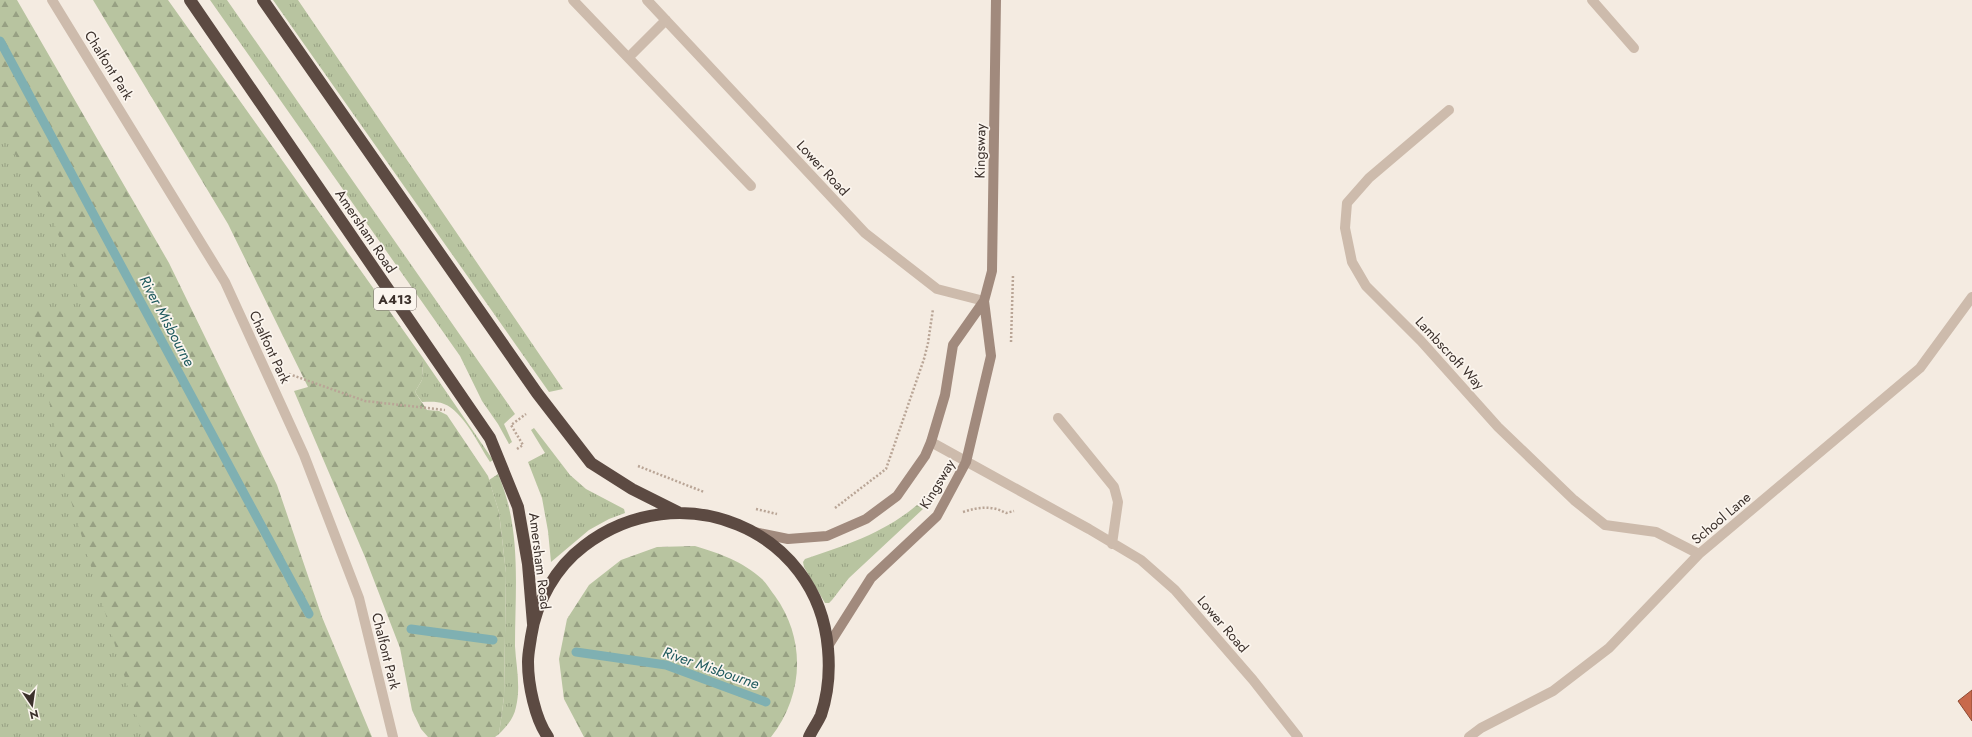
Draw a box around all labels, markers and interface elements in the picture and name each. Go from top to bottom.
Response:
street label: Chalfont Park [80,26,139,104]
street label: Kingsway [970,123,990,179]
street label: Lower Road [792,136,854,200]
street label: Amersham Road [331,185,401,277]
water label: River Misbourne [134,271,201,371]
road number: A413 [374,288,416,310]
street label: Chalfont Park [244,307,296,388]
street label: Lambscroft Way [1411,312,1490,395]
street label: Kingsway [914,455,960,513]
street label: School Lane [1687,487,1755,549]
street label: Amersham Road [524,512,556,610]
street label: Lower Road [1193,591,1253,657]
street label: Chalfont Park [367,611,405,692]
water label: River Misbourne [660,641,763,695]
north arrow [12,685,52,725]
text: N [28,706,40,724]

